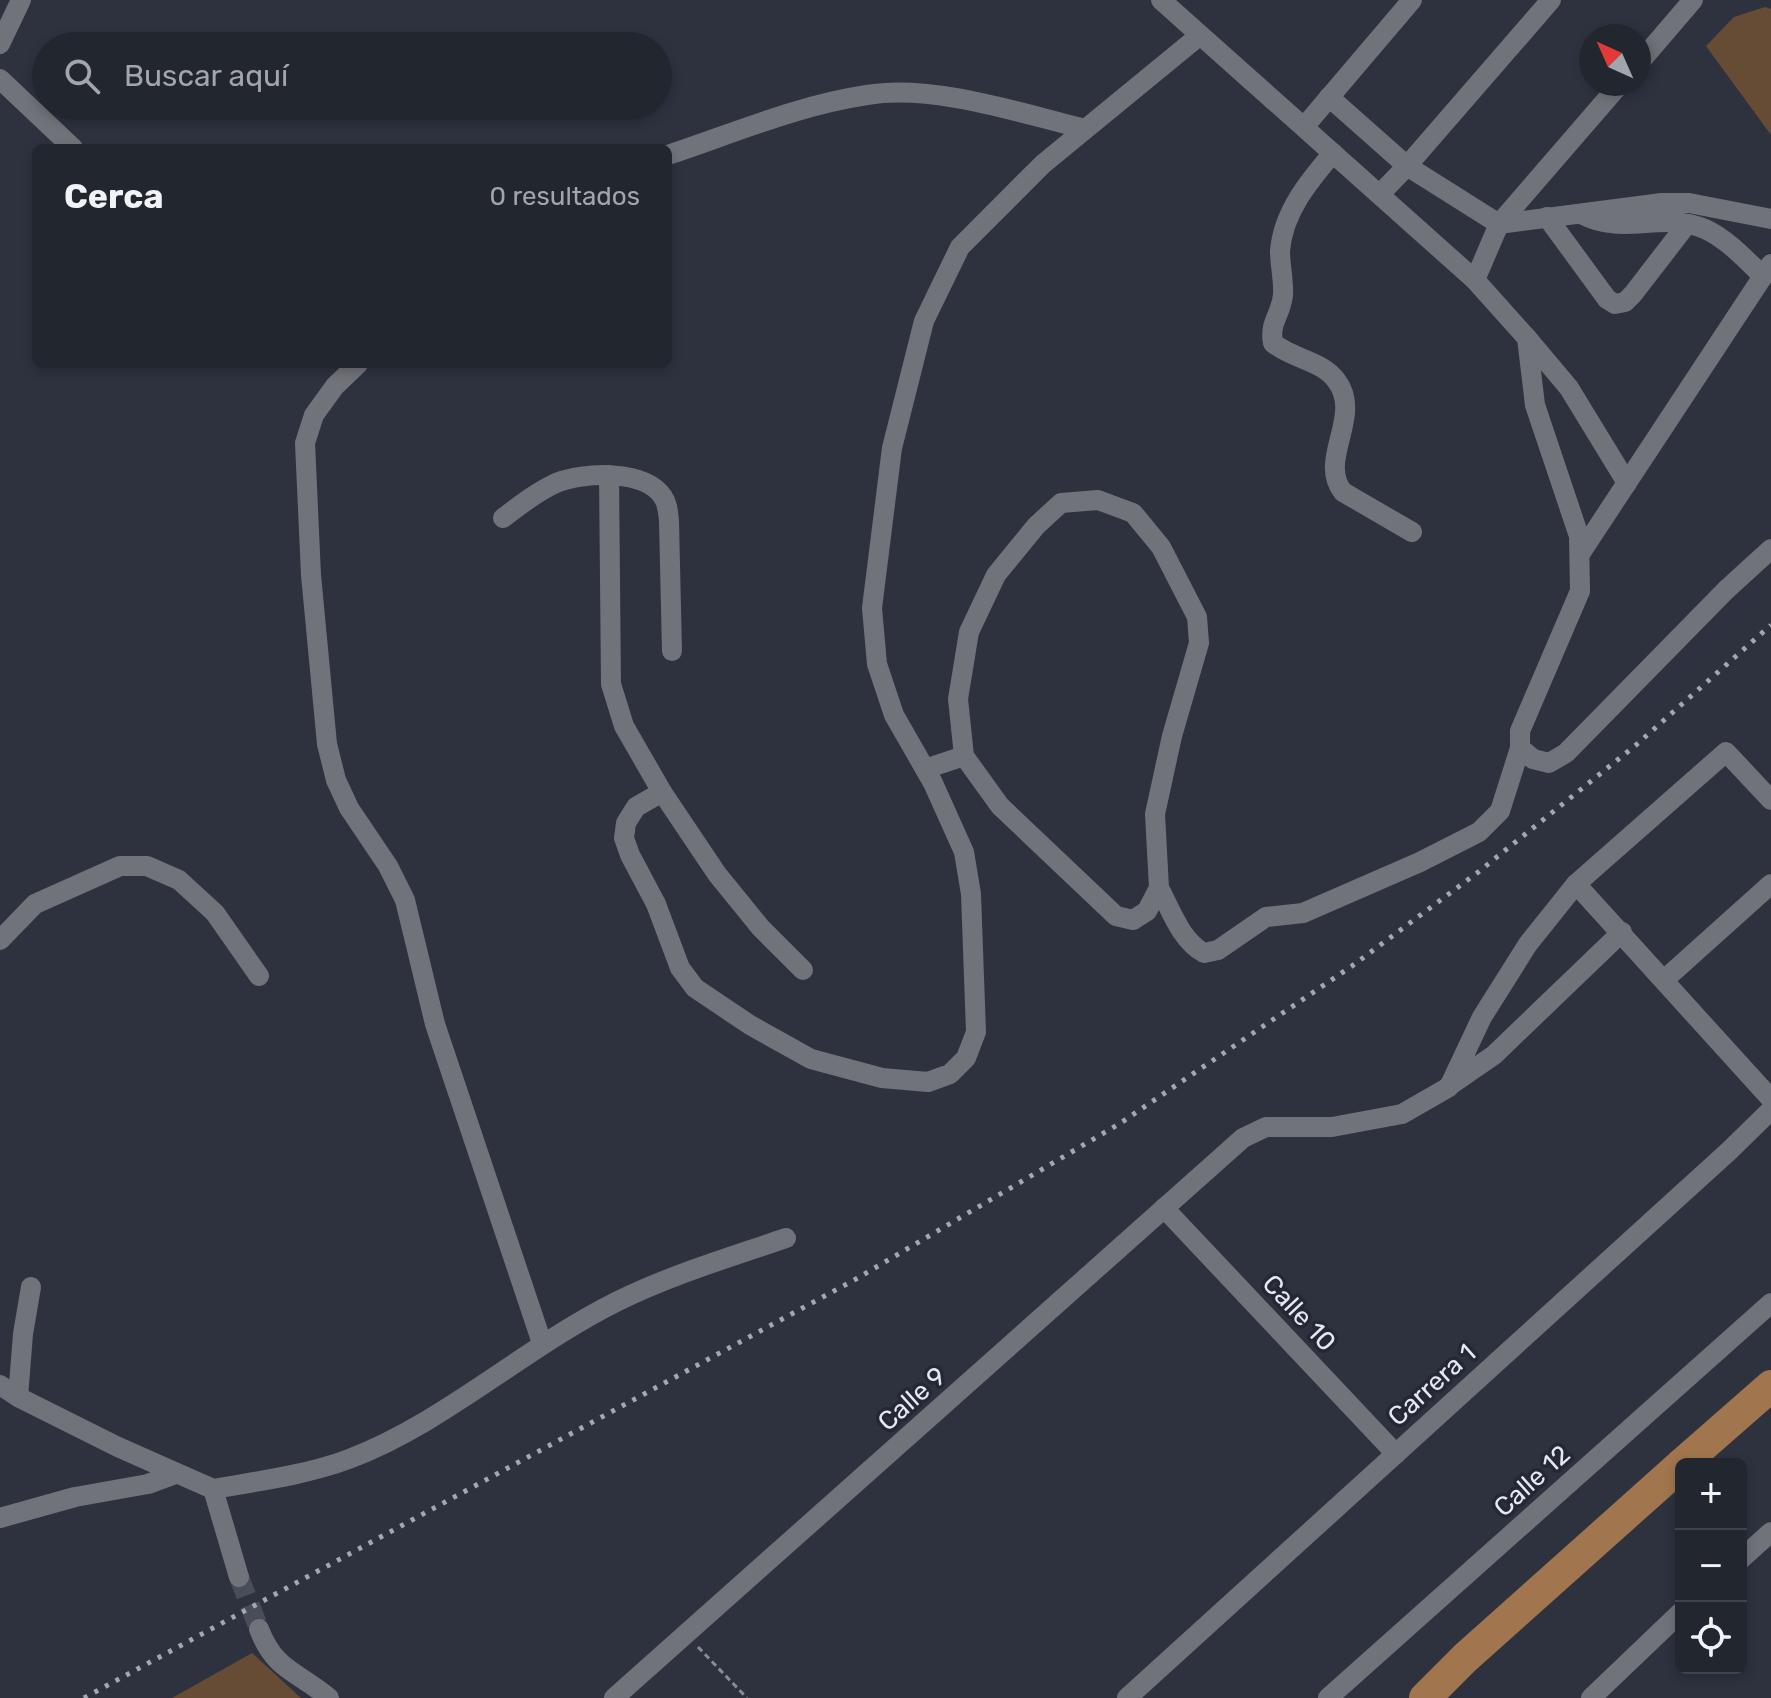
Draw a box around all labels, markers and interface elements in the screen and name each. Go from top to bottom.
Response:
north arrow [1579,24,1651,96]
search box [32,32,672,120]
icon: search [60,54,104,98]
text: Buscar aquí [124,58,288,94]
text: Cerca [64,176,163,217]
text: 0 resultados [490,181,640,212]
street label: Calle 10 [1256,1268,1342,1358]
street label: Carrera 1 [1382,1338,1482,1432]
street label: Calle 9 [872,1360,952,1438]
street label: Calle 12 [1488,1439,1576,1523]
map controls [1675,1458,1747,1674]
button: + [1675,1458,1747,1530]
button: − [1675,1530,1747,1602]
button: locate [1675,1602,1747,1674]

